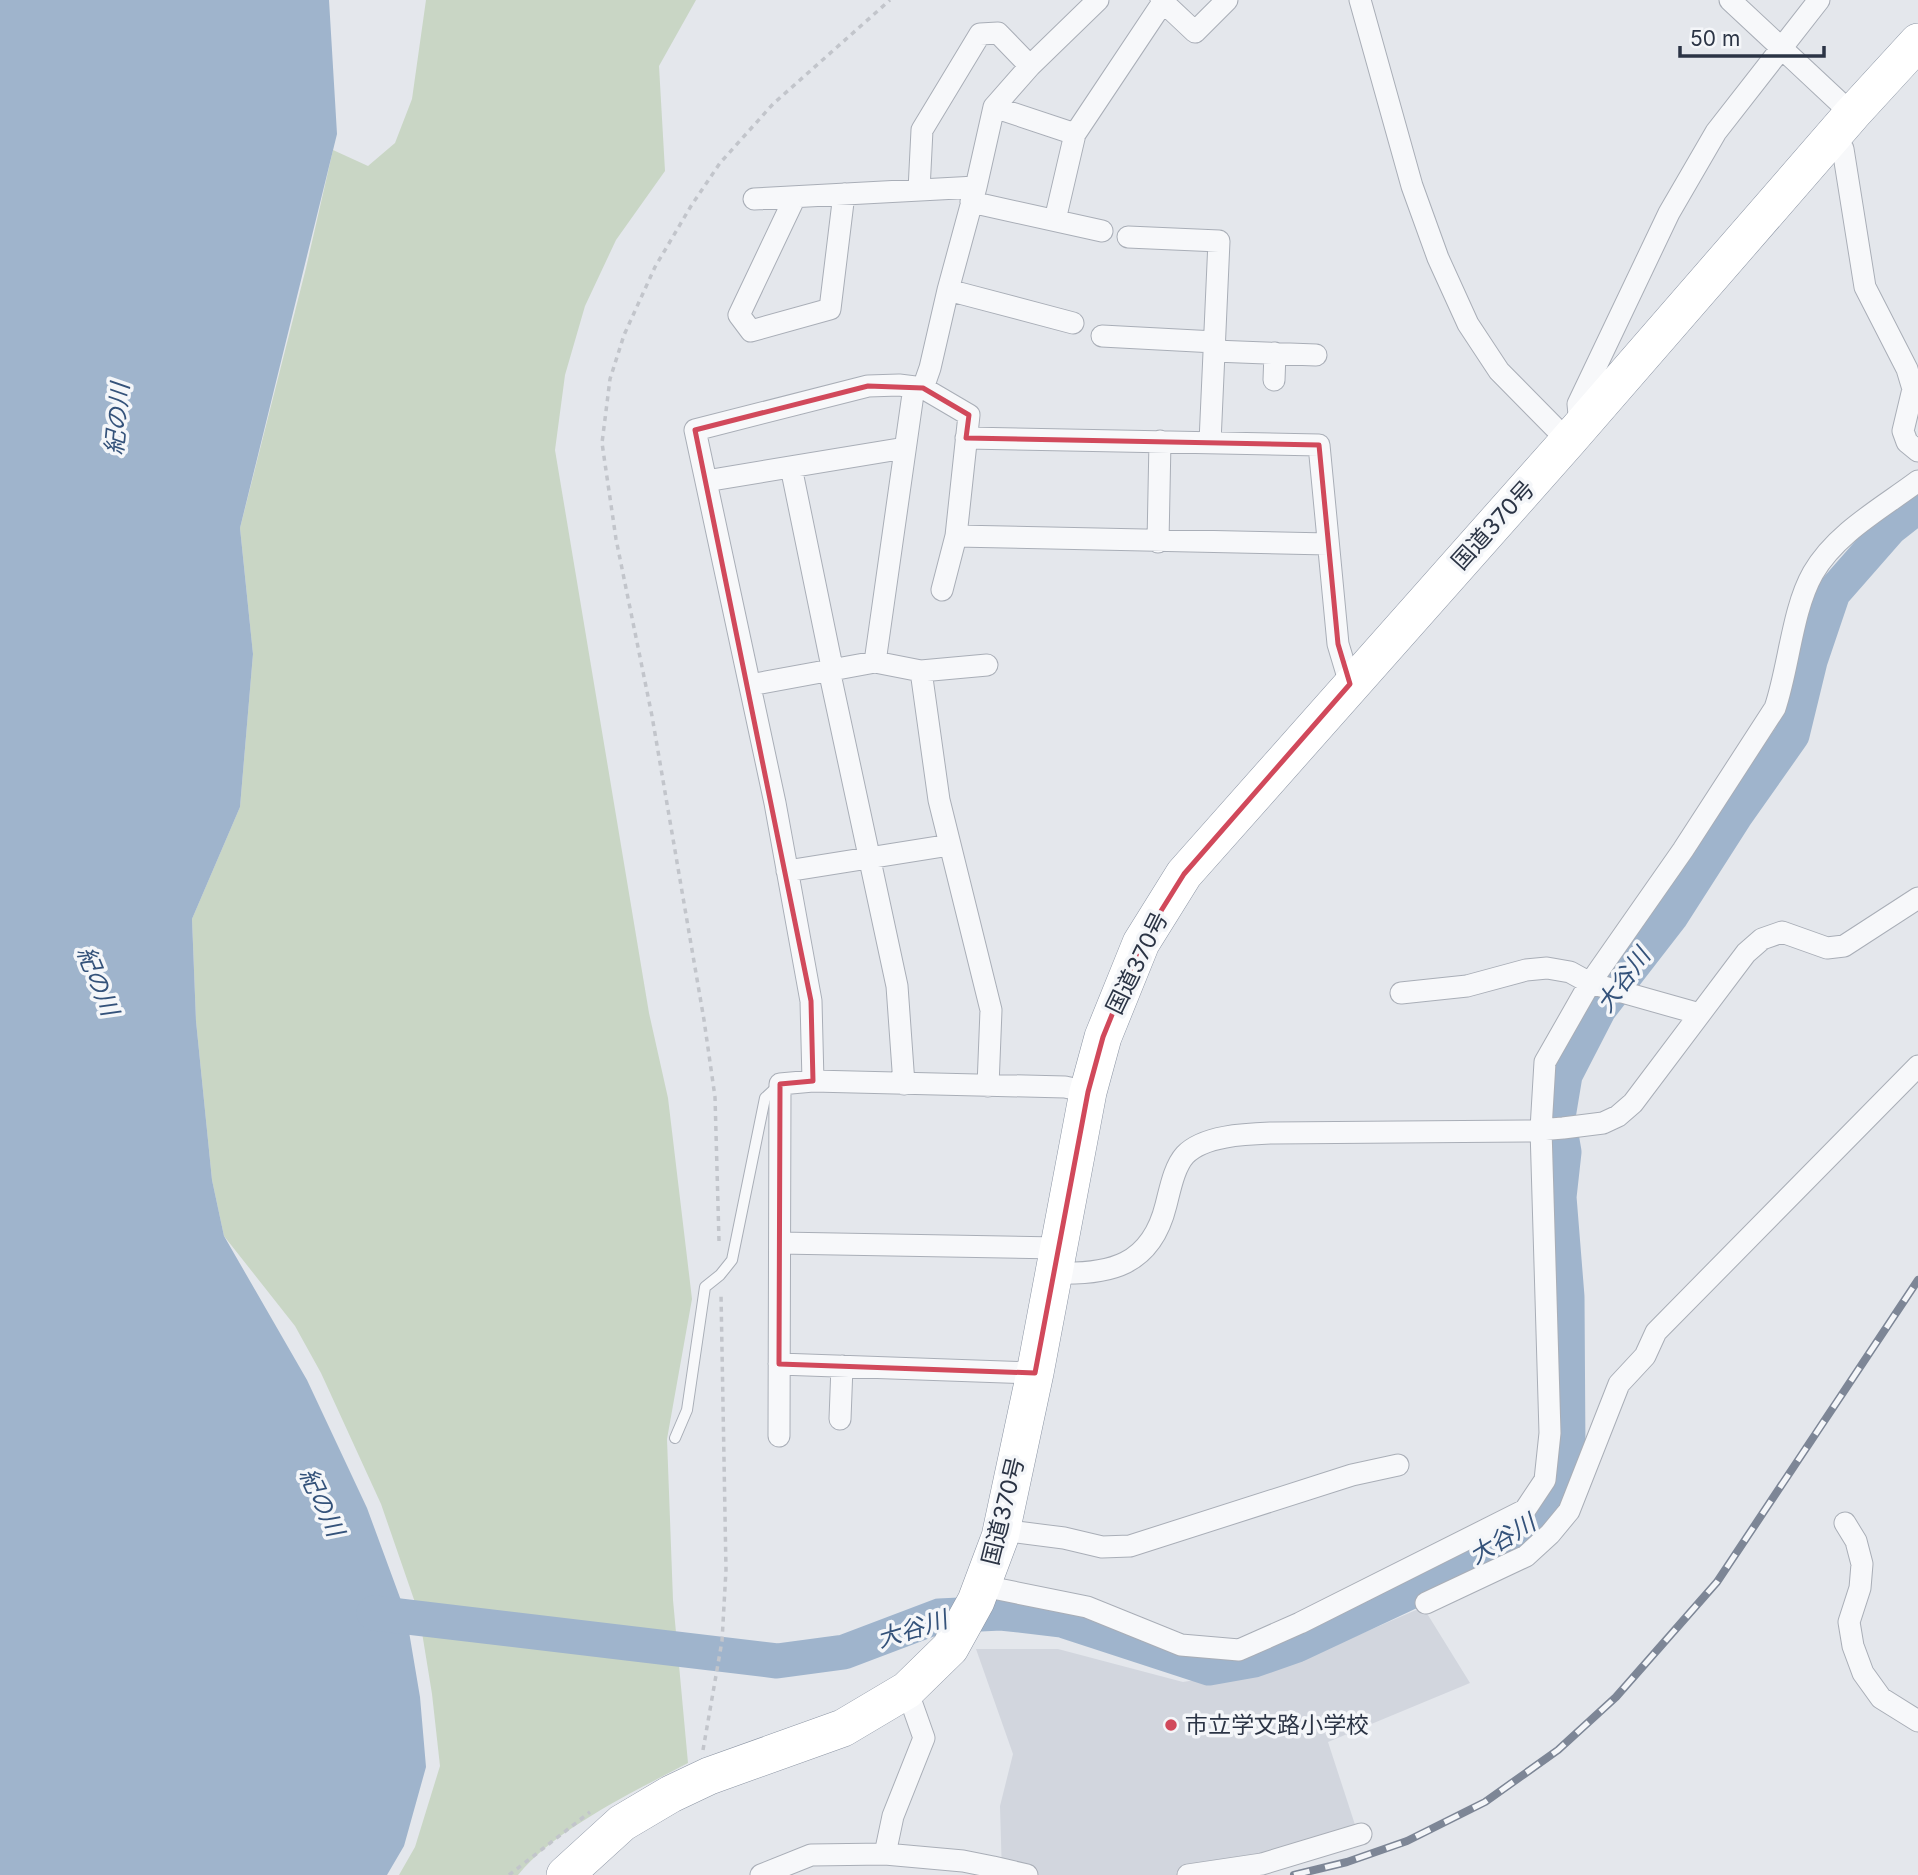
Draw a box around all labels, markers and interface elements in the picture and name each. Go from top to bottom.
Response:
scale bar [1680,14,1824,58]
text: 50 m [1690,26,1740,51]
water label: 紀の川 [99,379,135,456]
street label: 国道370号 [1446,475,1540,575]
street label: 国道370号 [1100,907,1174,1019]
water label: 大谷川 [1590,940,1658,1018]
water label: 紀の川 [71,942,126,1023]
street label: 国道370号 [976,1454,1030,1568]
water label: 紀の川 [294,1463,352,1543]
water label: 大谷川 [1464,1506,1543,1570]
water label: 大谷川 [873,1604,954,1653]
place label: 市立学文路小学校 [1185,1711,1369,1739]
marker: 市立学文路小学校 [1163,1717,1179,1733]

